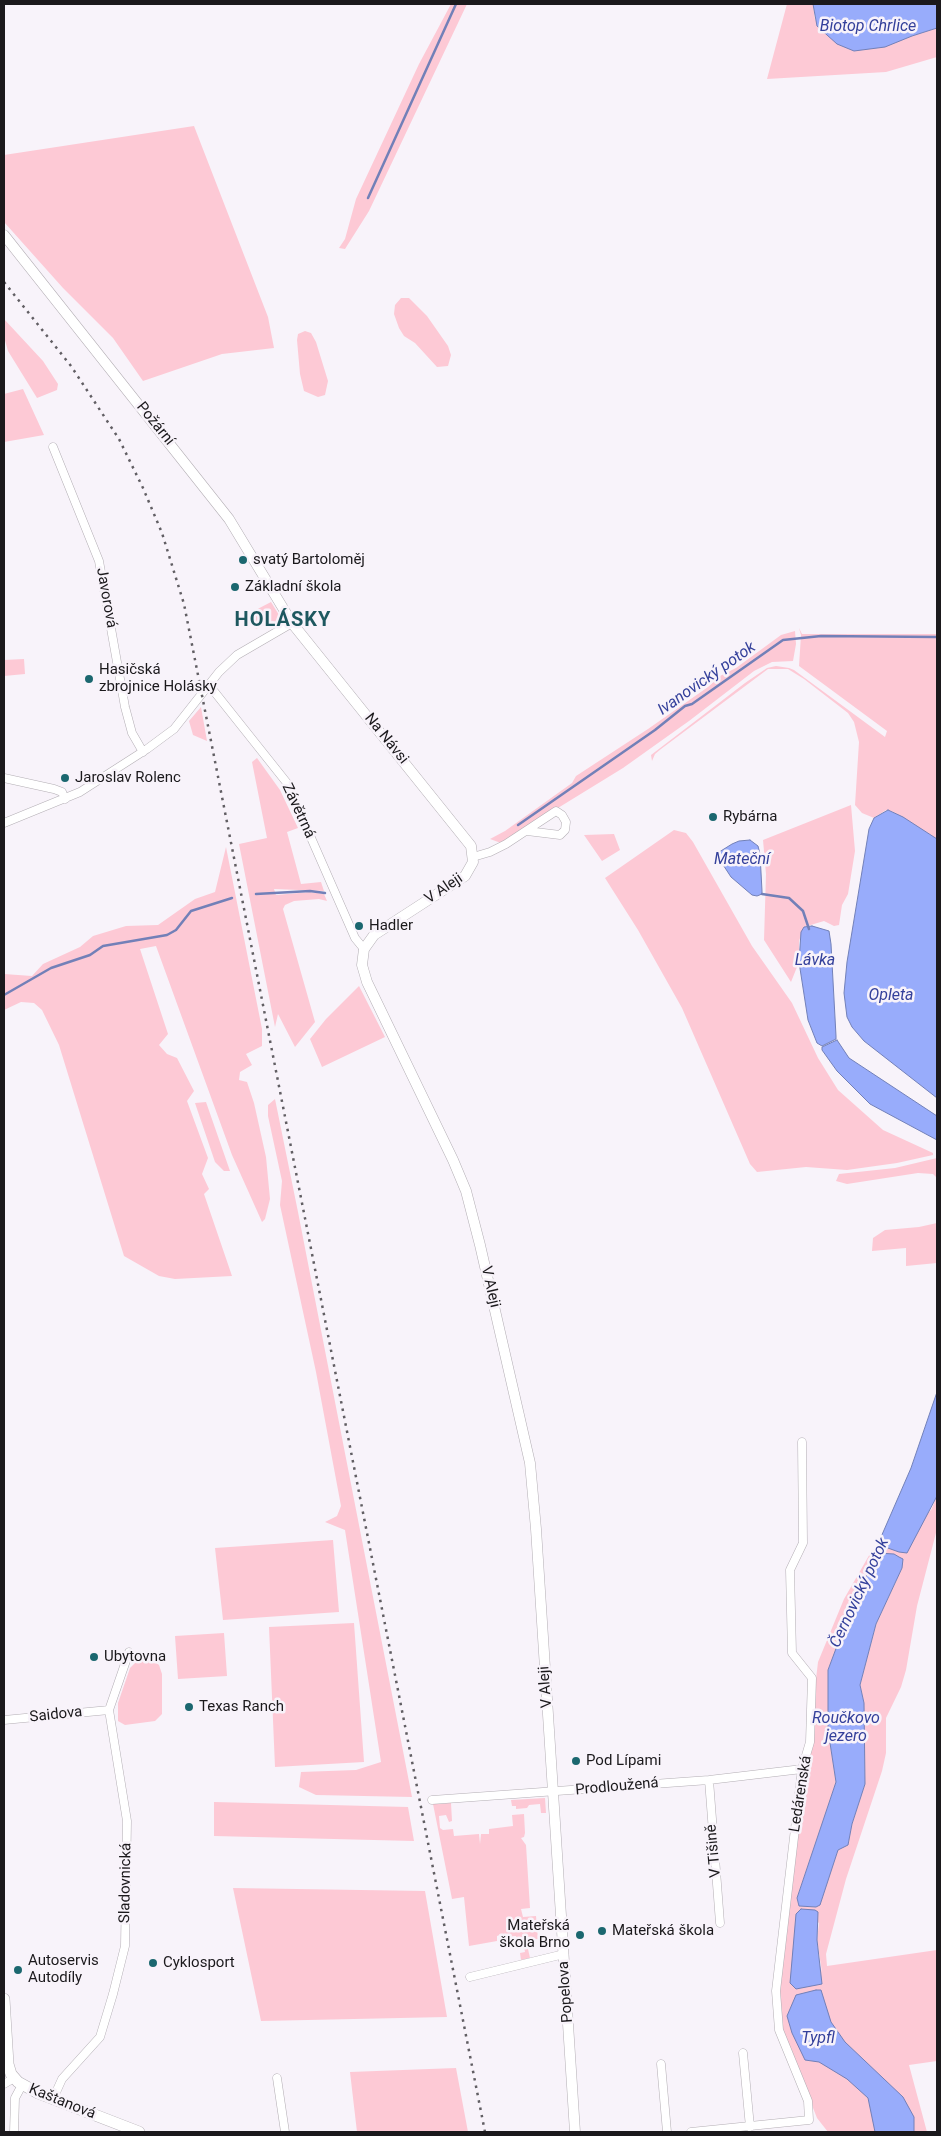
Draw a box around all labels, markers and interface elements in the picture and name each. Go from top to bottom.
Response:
water label: Biotop Chrlice [820,17,916,37]
street label: Požární [132,399,178,449]
place label: svatý Bartoloměj [253,551,365,569]
marker: svatý Bartoloměj [237,554,249,566]
street label: Javorová [92,567,120,629]
place label: Základní škola [245,578,341,596]
marker: Základní škola [229,581,241,593]
district label: HOLÁSKY [234,609,332,633]
water label: Ivanovický potok [654,638,760,720]
place label: Hasičská zbrojnice Holásky [99,661,217,696]
marker: Hasičská zbrojnice Holásky [83,673,95,685]
street label: Na Návsi [360,710,412,768]
place label: Jaroslav Rolenc [75,769,181,787]
marker: Jaroslav Rolenc [59,772,71,784]
street label: Závětrná [277,781,319,841]
place label: Rybárna [723,808,777,826]
marker: Rybárna [707,811,719,823]
water label: Mateční [714,850,770,870]
street label: V Aleji [422,870,466,908]
place label: Hadler [369,917,413,935]
marker: Hadler [353,920,365,932]
water label: Lávka [795,951,835,971]
water label: Opleta [869,986,913,1006]
street label: V Aleji [477,1265,503,1309]
water label: Černovický potok [826,1535,894,1651]
place label: Ubytovna [104,1648,166,1666]
marker: Ubytovna [88,1651,100,1663]
street label: V Aleji [536,1665,556,1709]
place label: Texas Ranch [199,1698,284,1716]
marker: Texas Ranch [183,1701,195,1713]
street label: Saidova [29,1703,83,1727]
water label: Roučkovo jezero [812,1709,880,1747]
place label: Pod Lípami [586,1752,661,1770]
street label: Ledárenská [786,1754,816,1834]
marker: Pod Lípami [570,1755,582,1767]
street label: Prodloužená [575,1774,659,1800]
street label: V Tišině [703,1824,725,1878]
street label: Sladovnická [116,1843,136,1923]
place label: Mateřská škola Brno [499,1917,570,1952]
place label: Mateřská škola [612,1922,714,1940]
marker: Mateřská škola [596,1925,608,1937]
marker: Mateřská škola Brno [574,1929,586,1941]
place label: Autoservis Autodíly [28,1952,99,1987]
place label: Cyklosport [163,1954,235,1972]
marker: Cyklosport [147,1957,159,1969]
street label: Popelova [555,1961,577,2023]
marker: Autoservis Autodíly [12,1964,24,1976]
water label: Typfl [801,2029,835,2049]
street label: Kaštanová [26,2080,98,2124]

